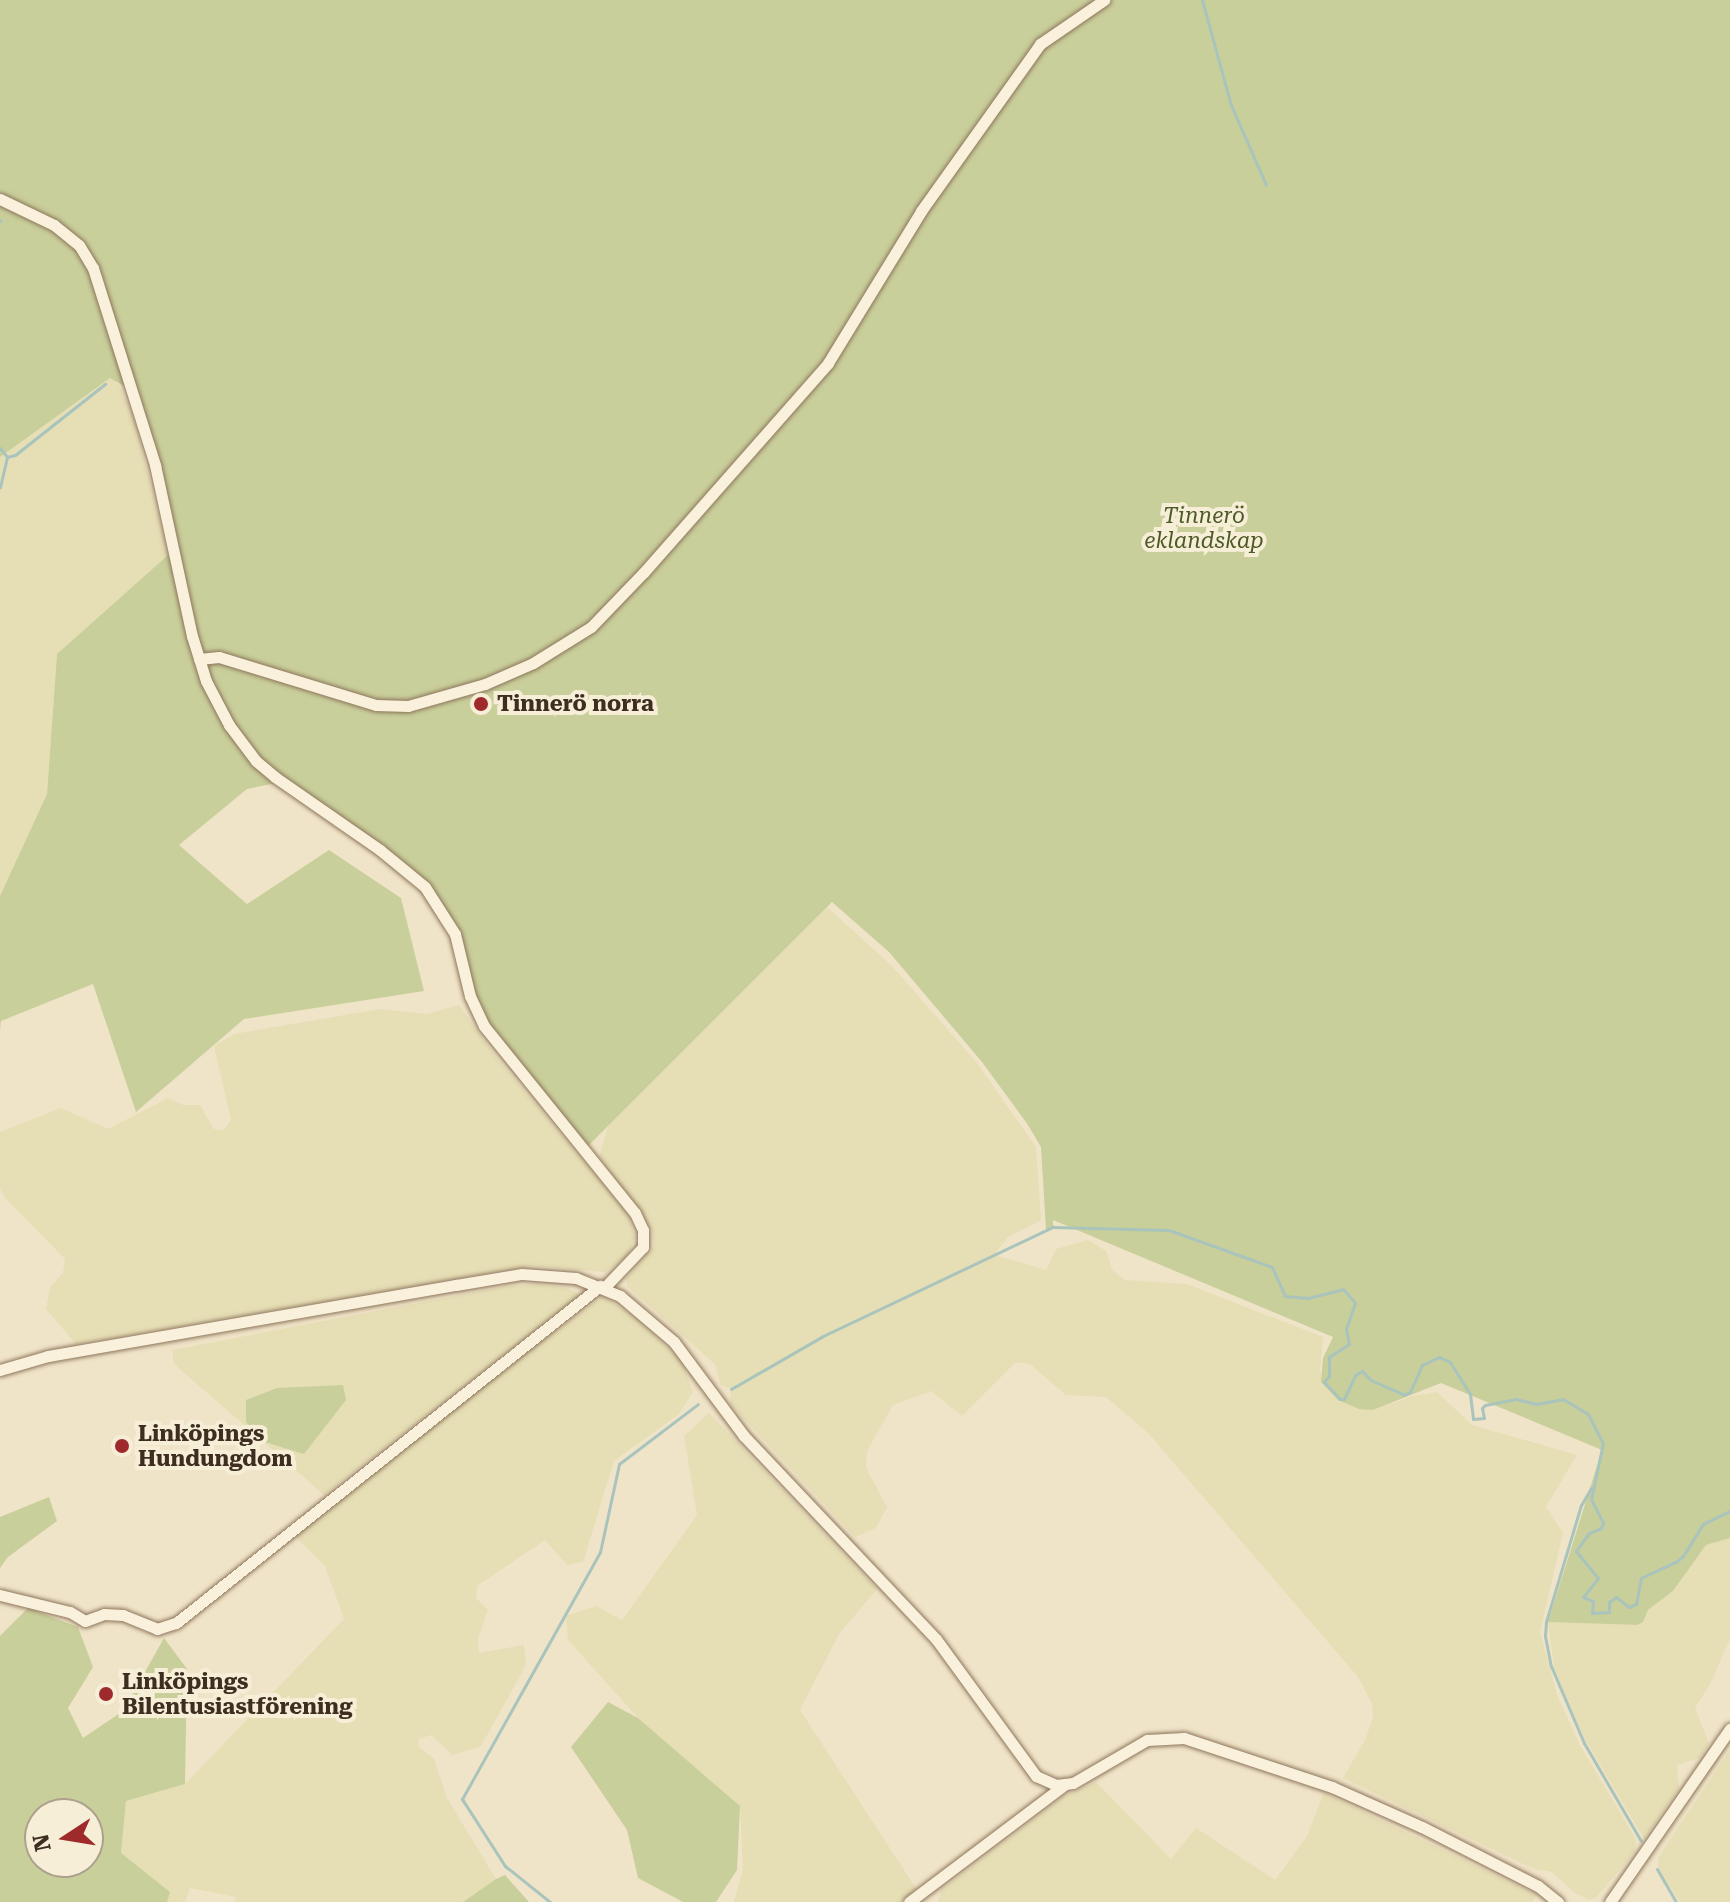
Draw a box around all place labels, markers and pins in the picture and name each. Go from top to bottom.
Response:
place label: Tinnerö norra [497,691,654,717]
marker: Tinnerö norra [472,695,490,713]
place label: Linköpings Hundungdom [138,1420,292,1472]
marker: Linköpings Hundungdom [113,1437,131,1455]
place label: Linköpings Bilentusiastförening [122,1668,353,1720]
marker: Linköpings Bilentusiastförening [97,1685,115,1703]

